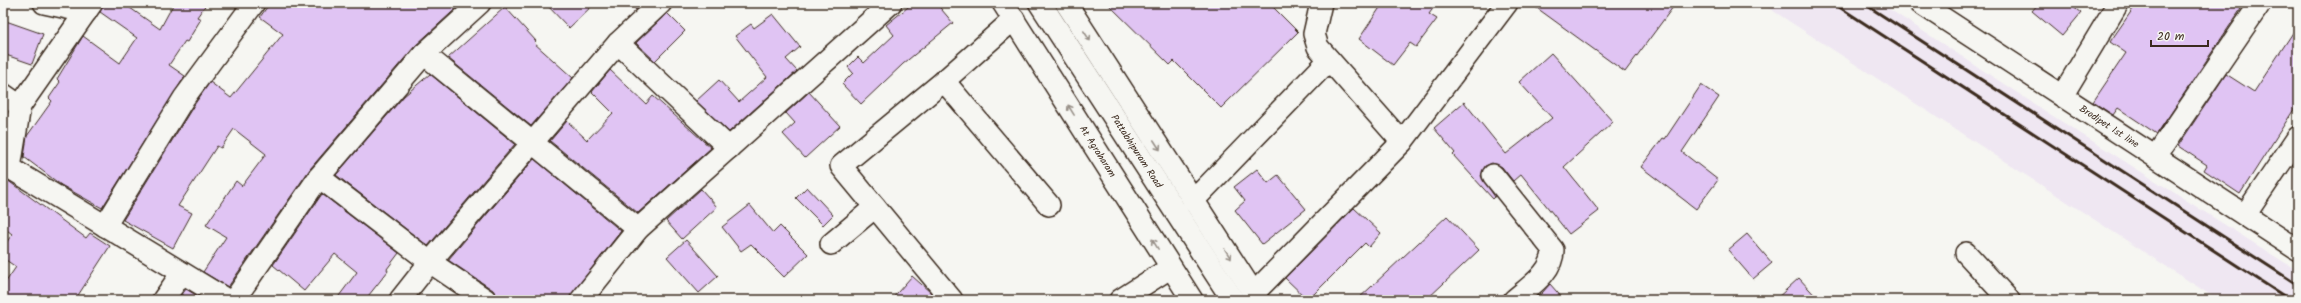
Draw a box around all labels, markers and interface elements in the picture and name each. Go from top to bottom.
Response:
scale bar [2151,22,2208,48]
text: 20 m [2157,27,2185,46]
one-way arrow [1083,30,1091,41]
street label: Brodipet 1st line [2076,101,2143,152]
one-way arrow [1067,105,1075,116]
street label: Pattabhipuram Road [1107,111,1167,192]
street label: At Agraharam [1075,122,1120,181]
one-way arrow [1153,139,1161,150]
one-way arrow [1151,239,1159,250]
one-way arrow [1224,248,1232,259]

